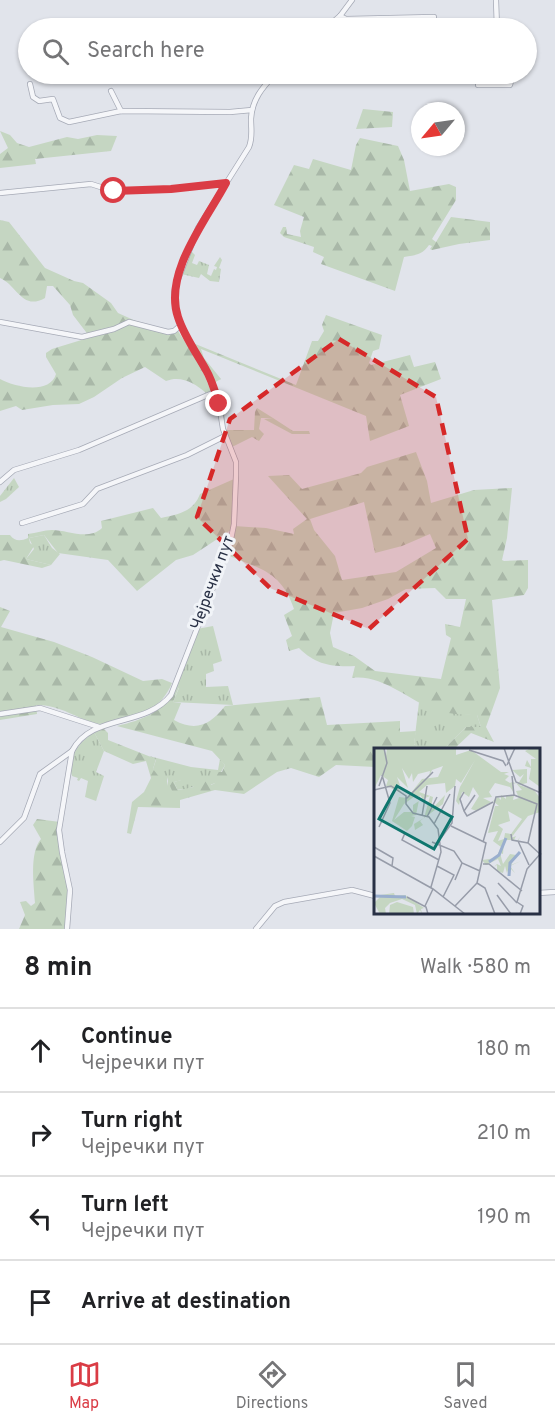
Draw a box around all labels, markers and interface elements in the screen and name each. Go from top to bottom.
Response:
search box [18,18,537,84]
icon: search [39,35,72,68]
text: Search here [87,38,205,65]
north arrow [411,102,465,156]
route start [100,177,126,203]
route end [205,390,231,416]
street label: Чејречки пут [187,533,239,633]
inset map [374,748,540,914]
text: 8 min [24,952,92,985]
text: Walk · 580 m [420,955,531,981]
text: Continue [81,1024,172,1051]
icon: ahead [24,1034,57,1067]
text: 180 m [477,1037,531,1063]
text: Чејречки пут [81,1051,204,1077]
text: Turn right [81,1108,183,1135]
icon: right [24,1118,57,1151]
text: 210 m [477,1121,531,1147]
text: Чејречки пут [81,1135,204,1161]
text: Turn left [81,1192,169,1219]
icon: left [24,1202,57,1235]
text: 190 m [477,1205,531,1231]
text: Чејречки пут [81,1219,204,1245]
icon: arrive [24,1286,57,1319]
text: Arrive at destination [81,1289,291,1316]
tab: Map [68,1358,101,1414]
tab: Directions [236,1358,308,1414]
tab: Saved [443,1358,487,1414]

